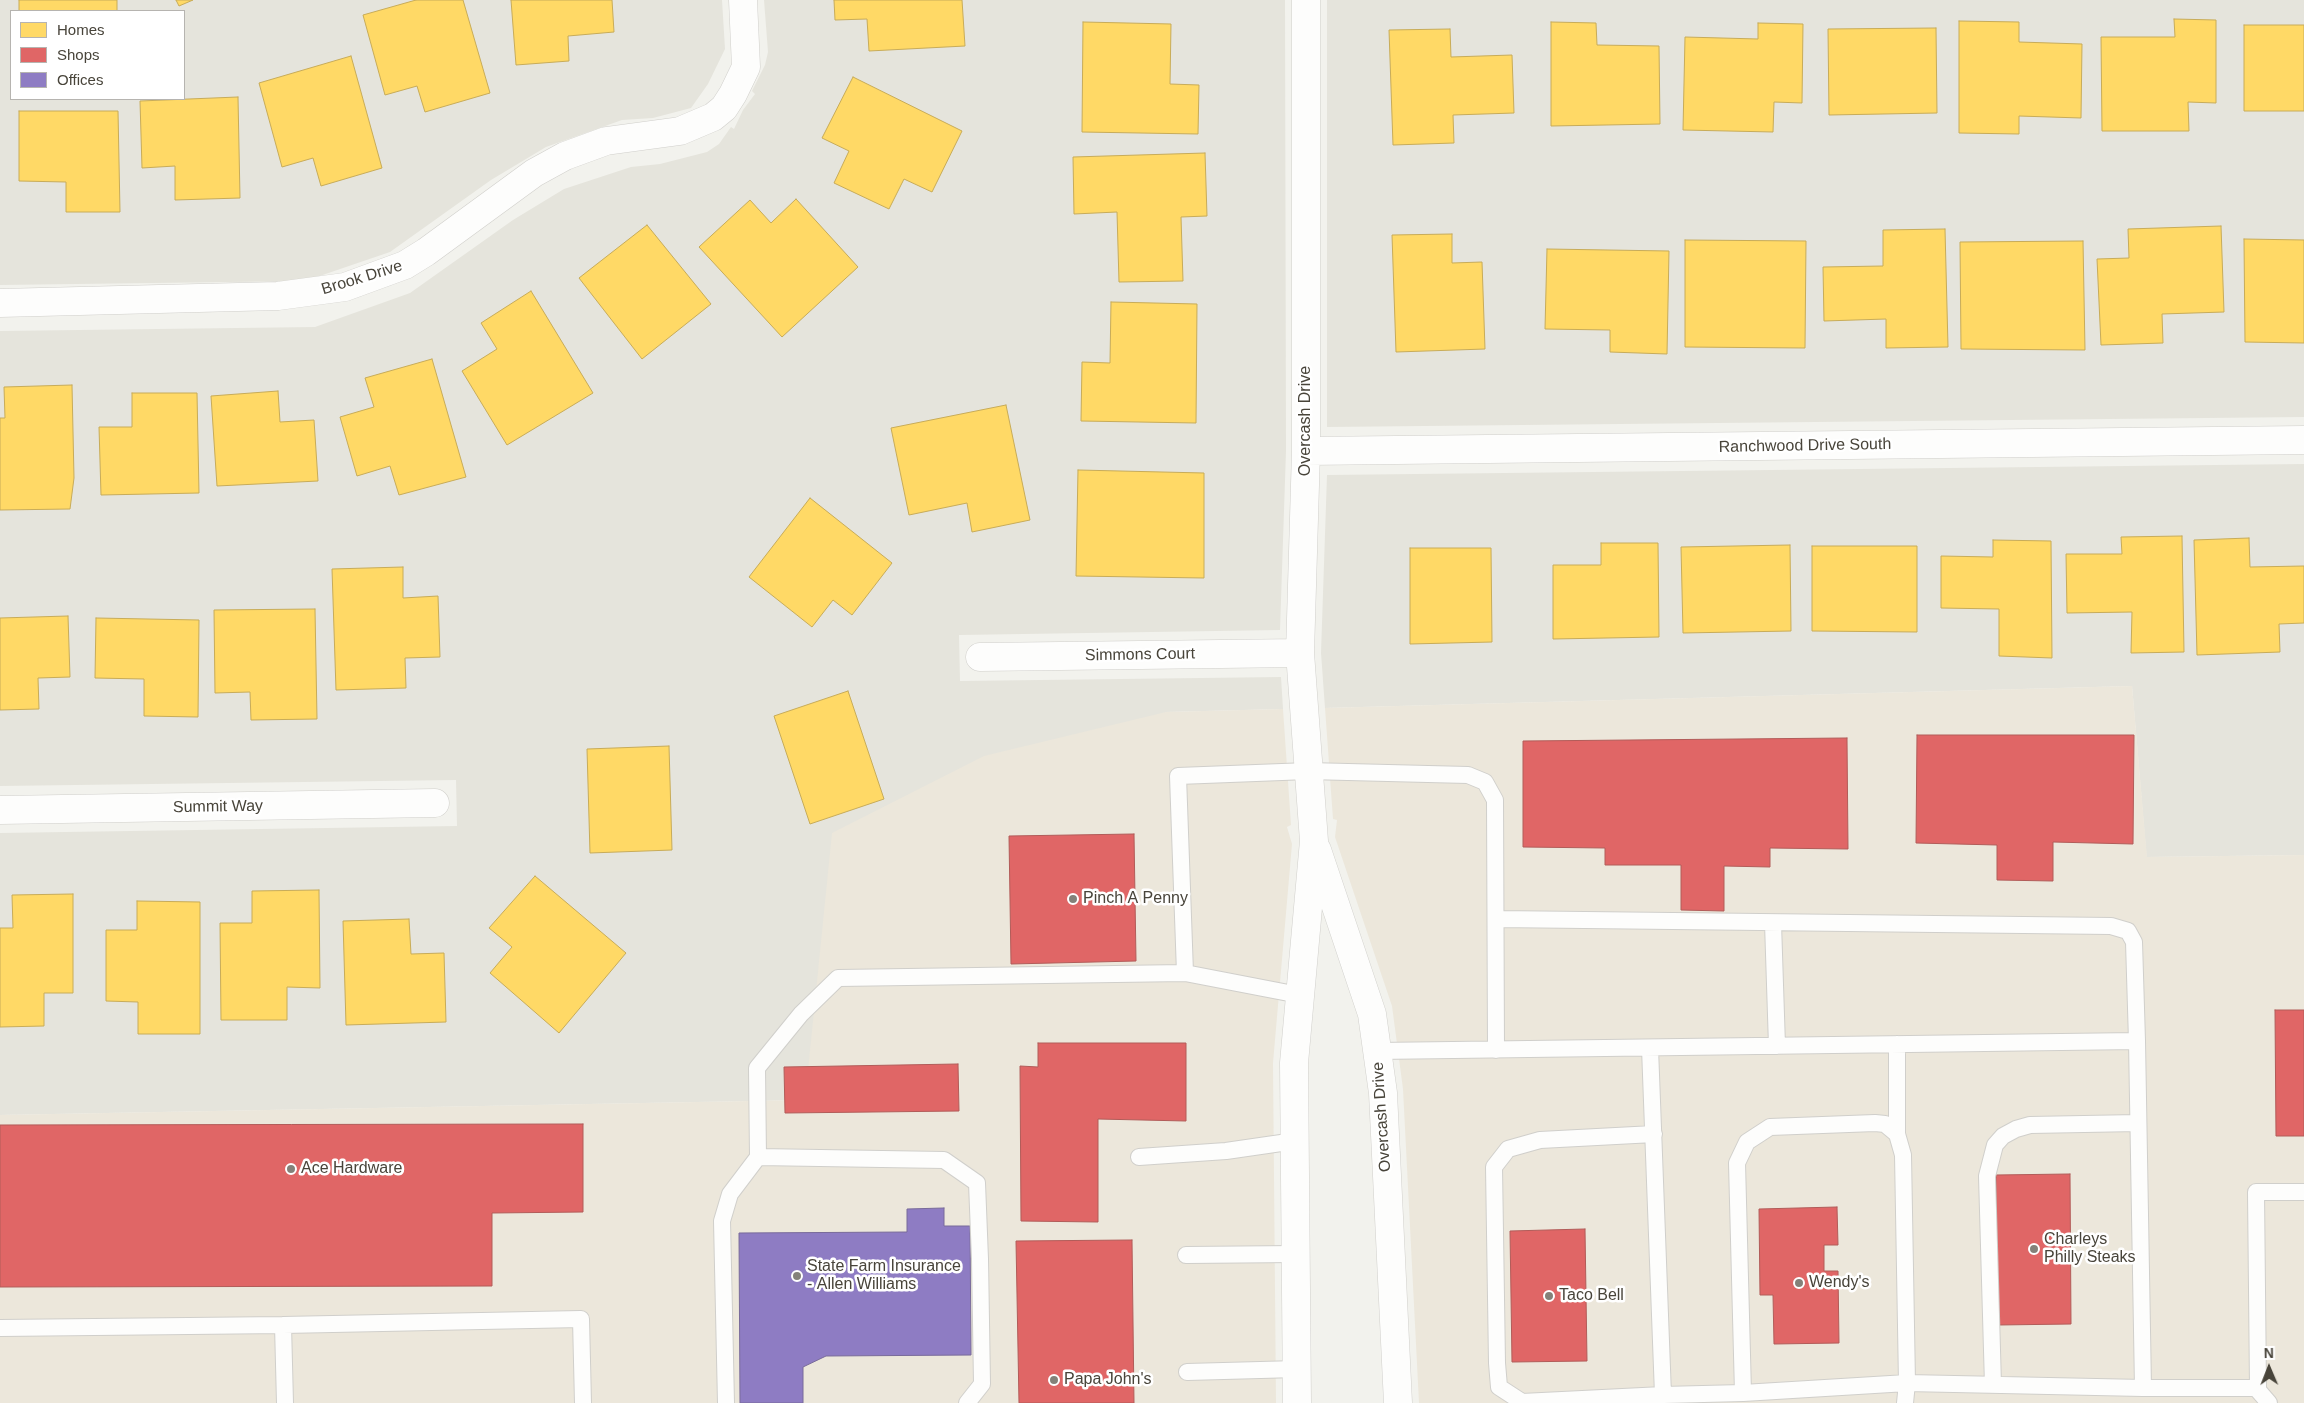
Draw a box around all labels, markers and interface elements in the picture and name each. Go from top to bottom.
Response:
legend [10,10,185,100]
text: Homes [57,21,105,38]
text: Shops [57,46,100,63]
text: Offices [57,71,103,88]
street label: Brook Drive [319,257,405,299]
street label: Overcash Drive [1296,366,1316,476]
street label: Ranchwood Drive South [1719,435,1891,457]
street label: Simmons Court [1085,644,1195,666]
street label: Summit Way [173,797,263,817]
place label: Pinch A Penny [1083,889,1188,909]
marker: Pinch A Penny [1067,893,1079,905]
street label: Overcash Drive [1369,1061,1395,1173]
place label: Ace Hardware [301,1159,402,1179]
marker: Ace Hardware [285,1163,297,1175]
place label: Charleys Philly Steaks [2044,1230,2136,1268]
marker: Charleys Philly Steaks [2028,1243,2040,1255]
place label: State Farm Insurance - Allen Williams [807,1257,961,1295]
marker: State Farm Insurance - Allen Williams [791,1270,803,1282]
place label: Wendy's [1809,1273,1870,1293]
marker: Wendy's [1793,1277,1805,1289]
place label: Taco Bell [1559,1286,1624,1306]
marker: Taco Bell [1543,1290,1555,1302]
north arrow [2244,1343,2294,1393]
text: N [2264,1345,2274,1361]
place label: Papa John's [1064,1370,1152,1390]
marker: Papa John's [1048,1374,1060,1386]

